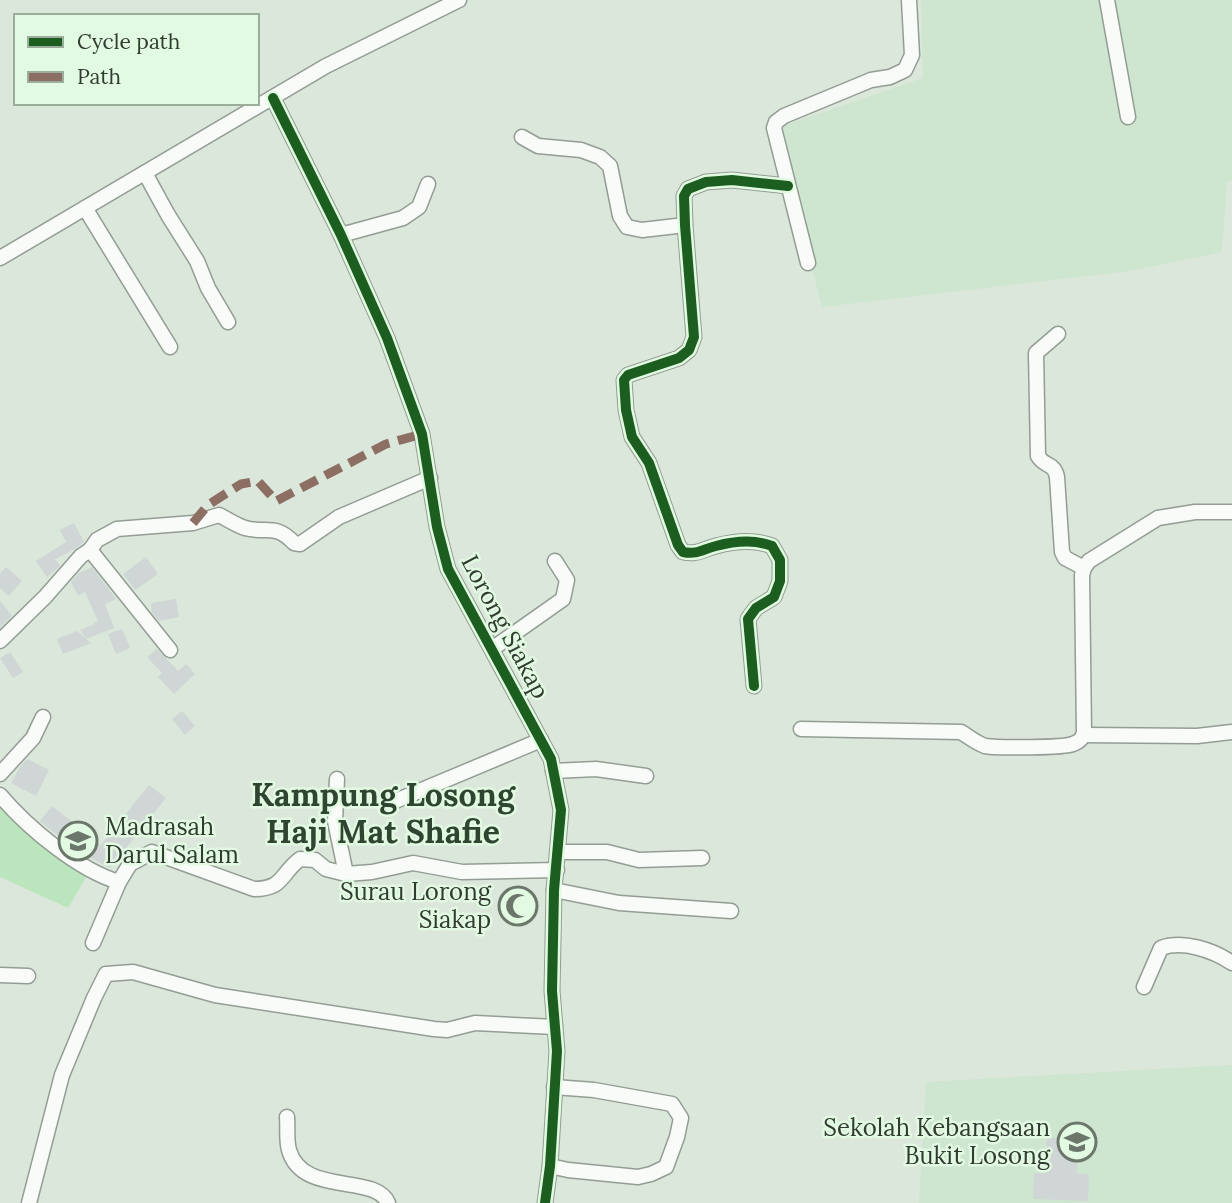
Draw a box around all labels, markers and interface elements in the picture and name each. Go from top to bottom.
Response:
legend [14,14,259,105]
text: Cycle path [77,28,180,55]
text: Path [77,63,121,90]
street label: Lorong Siakap [455,550,556,704]
district label: Kampung Losong Haji Mat Shafie [251,774,516,852]
place label: Madrasah Darul Salam [105,811,239,870]
school or university icon: Madrasah Darul Salam [57,820,99,862]
place label: Surau Lorong Siakap [340,876,492,935]
mosque icon: Surau Lorong Siakap [497,885,539,927]
place label: Sekolah Kebangsaan Bukit Losong [823,1112,1051,1171]
school or university icon: Sekolah Kebangsaan Bukit Losong [1056,1121,1098,1163]

